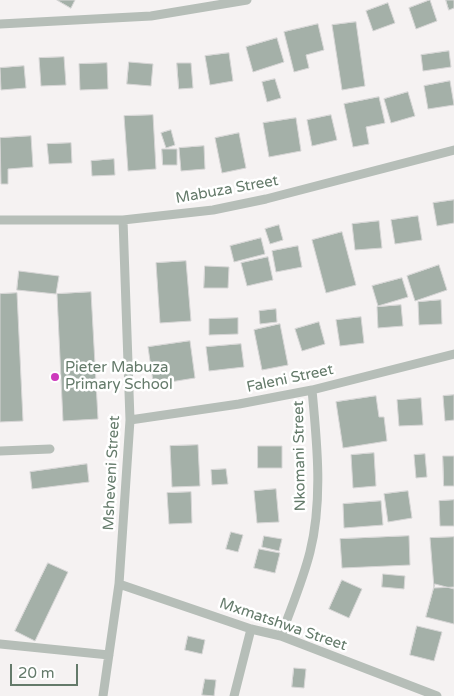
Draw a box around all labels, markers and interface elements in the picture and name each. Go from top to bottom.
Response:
street label: Mabuza Street [174,172,280,208]
place label: Pieter Mabuza Primary School [65,359,173,394]
street label: Faleni Street [245,361,335,397]
marker: Pieter Mabuza Primary School [49,371,61,383]
street label: Nkomani Street [290,400,310,512]
street label: Msheveni Street [100,415,124,531]
street label: Mxmatshwa Street [217,595,349,655]
scale bar [12,654,80,686]
text: 20 m [18,664,55,682]

